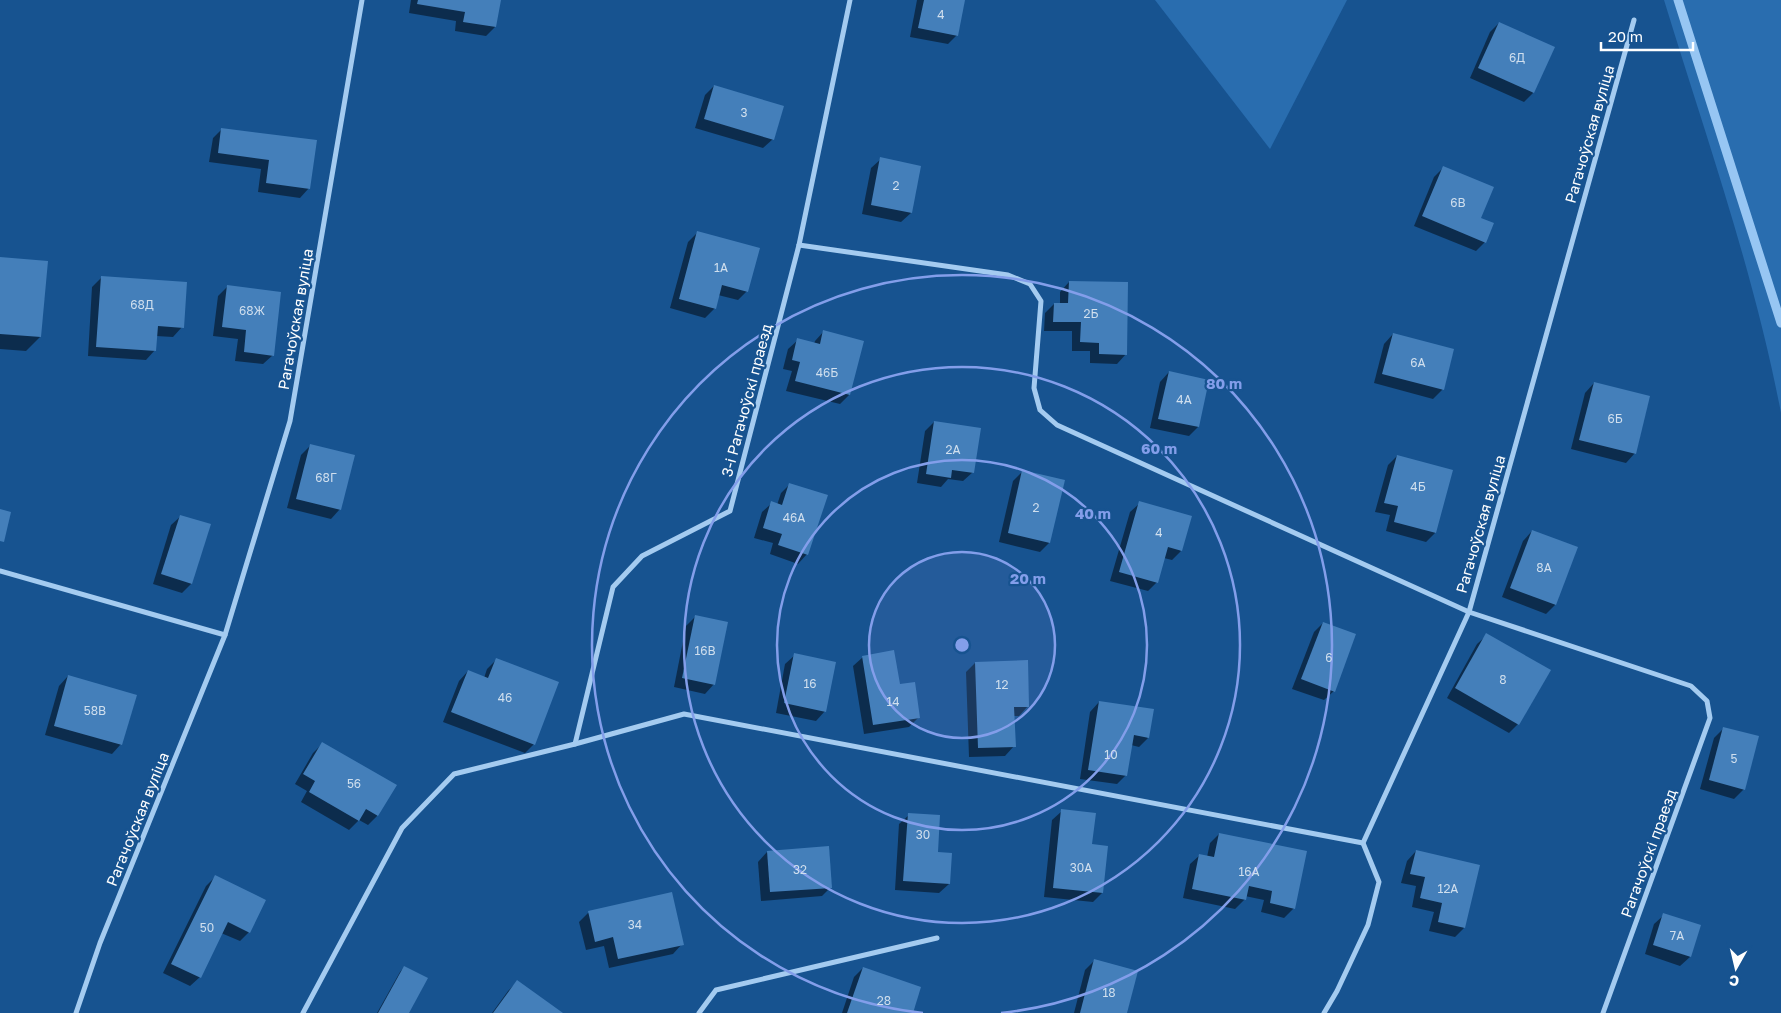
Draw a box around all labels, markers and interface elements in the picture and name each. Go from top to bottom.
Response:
house number: 4 [937,7,945,22]
scale bar [1601,20,1694,52]
text: 20 m [1608,27,1643,45]
house number: 6Д [1509,50,1525,65]
street label: Рагачоўская вуліца [1561,63,1617,205]
house number: 3 [740,105,748,120]
house number: 2 [893,178,900,193]
house number: 6В [1450,195,1466,210]
street label: Рагачоўская вуліца [274,247,316,391]
house number: 1А [714,260,728,275]
house number: 68Д [130,297,154,312]
house number: 68Ж [239,303,266,318]
house number: 2Б [1084,306,1098,321]
street label: 3-і Рагачоўскі праезд [717,322,775,478]
house number: 6А [1410,355,1426,370]
house number: 46Б [816,365,838,380]
text: 80 m [1206,374,1242,392]
house number: 4А [1176,392,1192,407]
house number: 6Б [1607,411,1623,426]
text: 60 m [1141,439,1177,457]
house number: 2А [945,442,961,457]
street label: Рагачоўская вуліца [1452,453,1508,595]
house number: 68Г [315,470,337,485]
house number: 4Б [1410,479,1426,494]
house number: 2 [1033,500,1040,515]
text: 40 m [1075,504,1111,522]
house number: 46А [783,510,805,525]
house number: 4 [1155,525,1163,540]
house number: 8А [1536,560,1552,575]
text: 20 m [1010,569,1046,587]
centre of rings [953,636,971,654]
house number: 16В [694,643,716,658]
house number: 6 [1325,650,1333,665]
house number: 8 [1499,672,1507,687]
house number: 16 [803,676,817,691]
house number: 12 [996,677,1008,692]
house number: 46 [498,690,512,705]
house number: 14 [886,694,900,709]
house number: 58В [84,703,106,718]
house number: 10 [1104,747,1118,762]
street label: Рагачоўская вуліца [102,749,172,889]
house number: 5 [1731,751,1738,766]
house number: 56 [347,776,361,791]
street label: Рагачоўскі праезд [1616,786,1680,920]
house number: 30 [916,827,930,842]
house number: 30А [1070,860,1092,875]
house number: 32 [793,862,807,877]
house number: 16А [1238,864,1260,879]
house number: 12А [1438,881,1458,896]
house number: 34 [628,917,642,932]
house number: 50 [200,920,214,935]
house number: 7А [1670,928,1684,943]
north arrow [1711,943,1761,993]
text: С [1728,972,1740,990]
house number: 18 [1102,985,1116,1000]
house number: 28 [877,993,891,1008]

